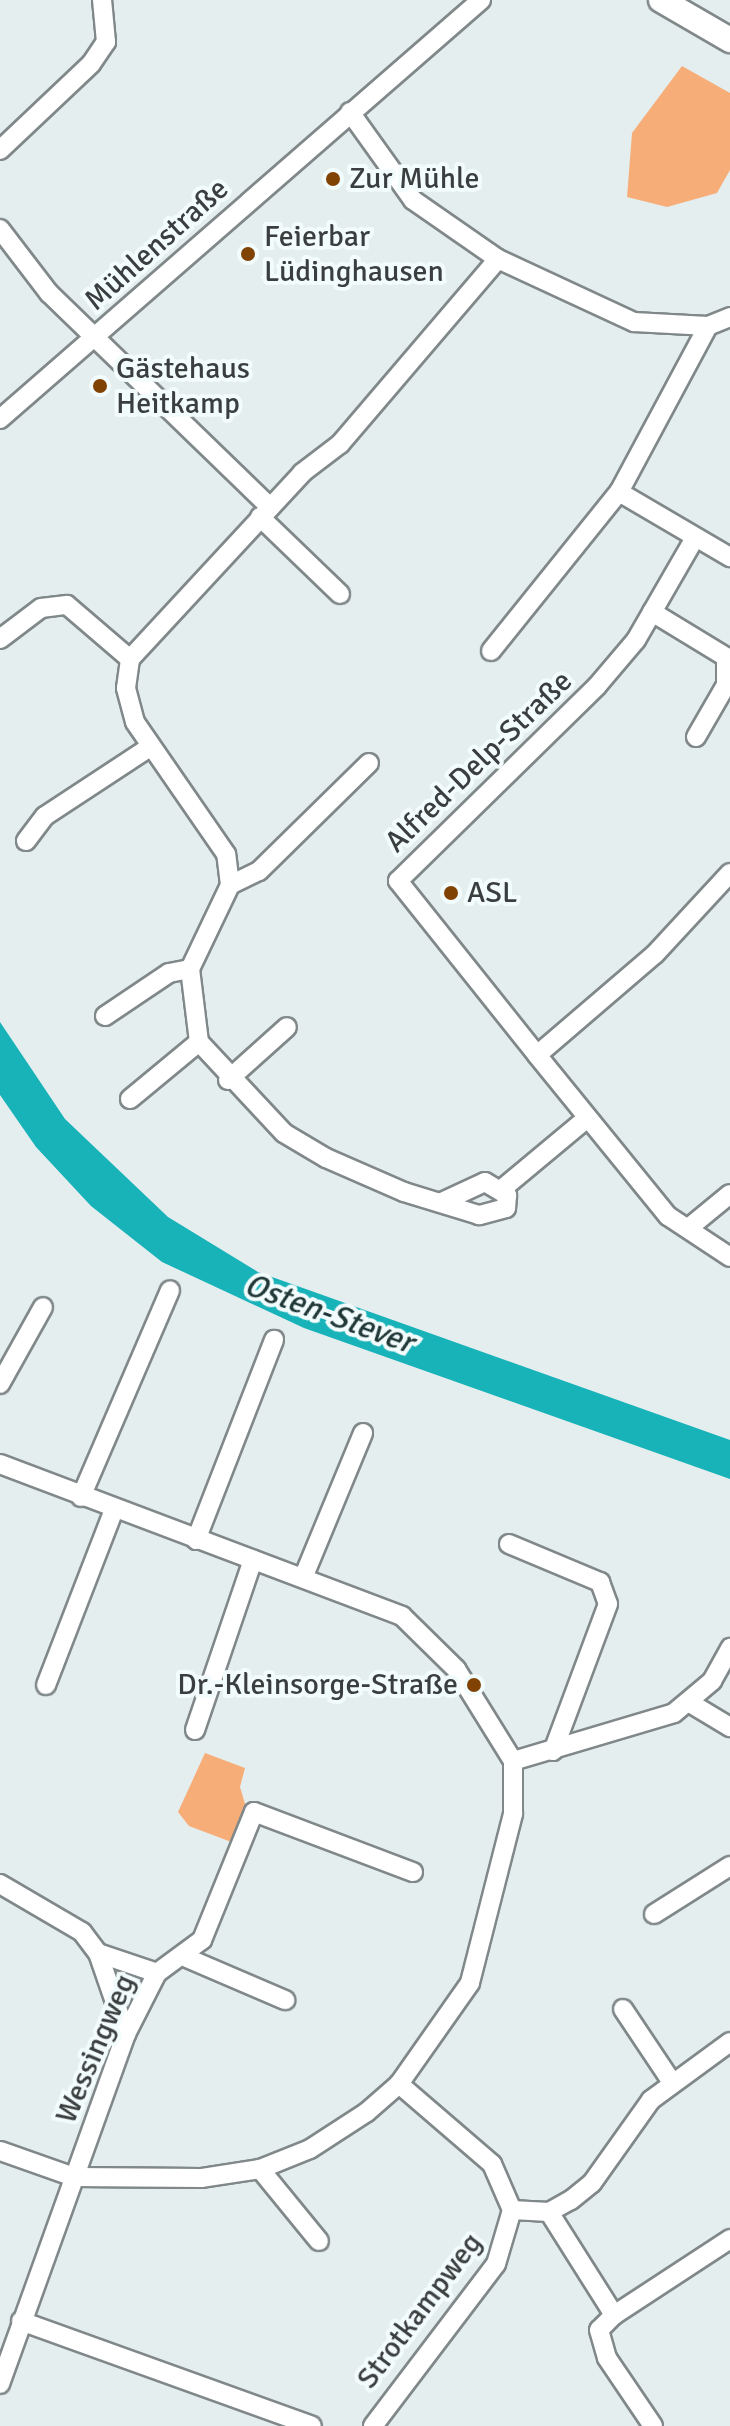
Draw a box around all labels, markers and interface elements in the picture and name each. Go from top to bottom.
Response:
place label: Zur Mühle [349,161,480,197]
marker: Zur Mühle [324,170,342,188]
street label: Mühlenstraße [78,171,236,319]
place label: Feierbar Lüdinghausen [264,219,444,290]
marker: Feierbar Lüdinghausen [239,245,257,263]
place label: Gästehaus Heitkamp [116,351,250,422]
marker: Gästehaus Heitkamp [91,377,109,395]
street label: Alfred-Delp-Straße [378,664,580,860]
place label: ASL [467,875,517,911]
marker: ASL [442,884,460,902]
water label: Osten-Stever [239,1266,419,1362]
place label: Dr.-Kleinsorge-Straße [177,1667,458,1703]
marker: Dr.-Kleinsorge-Straße [465,1676,483,1694]
street label: Wessingweg [49,1969,143,2129]
street label: Strotkampweg [350,2226,490,2396]

